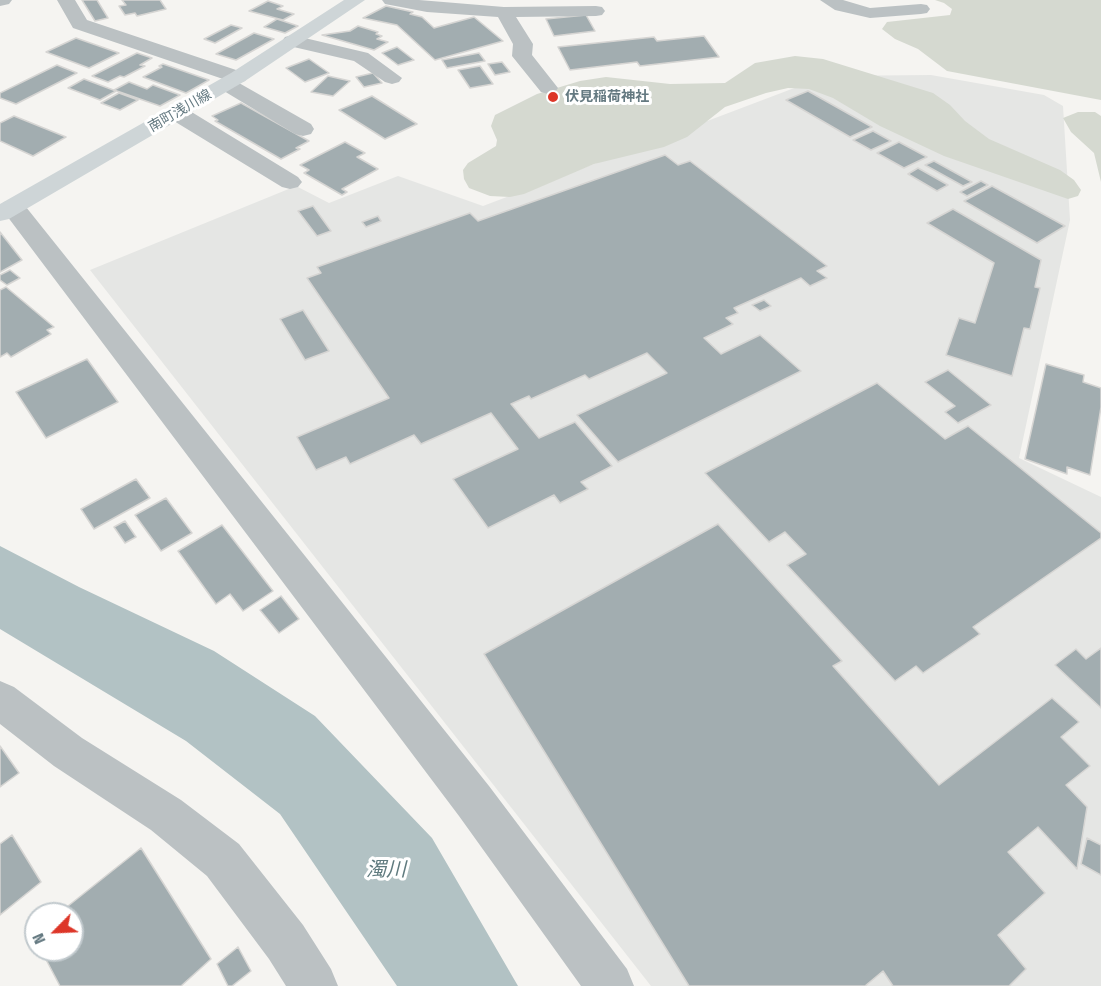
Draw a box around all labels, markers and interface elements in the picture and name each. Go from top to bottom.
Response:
street label: 南町浅川線 [145,86,215,136]
place label: 伏見稲荷神社 [565,89,649,105]
marker: 伏見稲荷神社 [546,90,560,104]
water label: 濁川 [366,858,406,882]
north arrow [24,902,84,962]
text: N [28,930,50,947]

